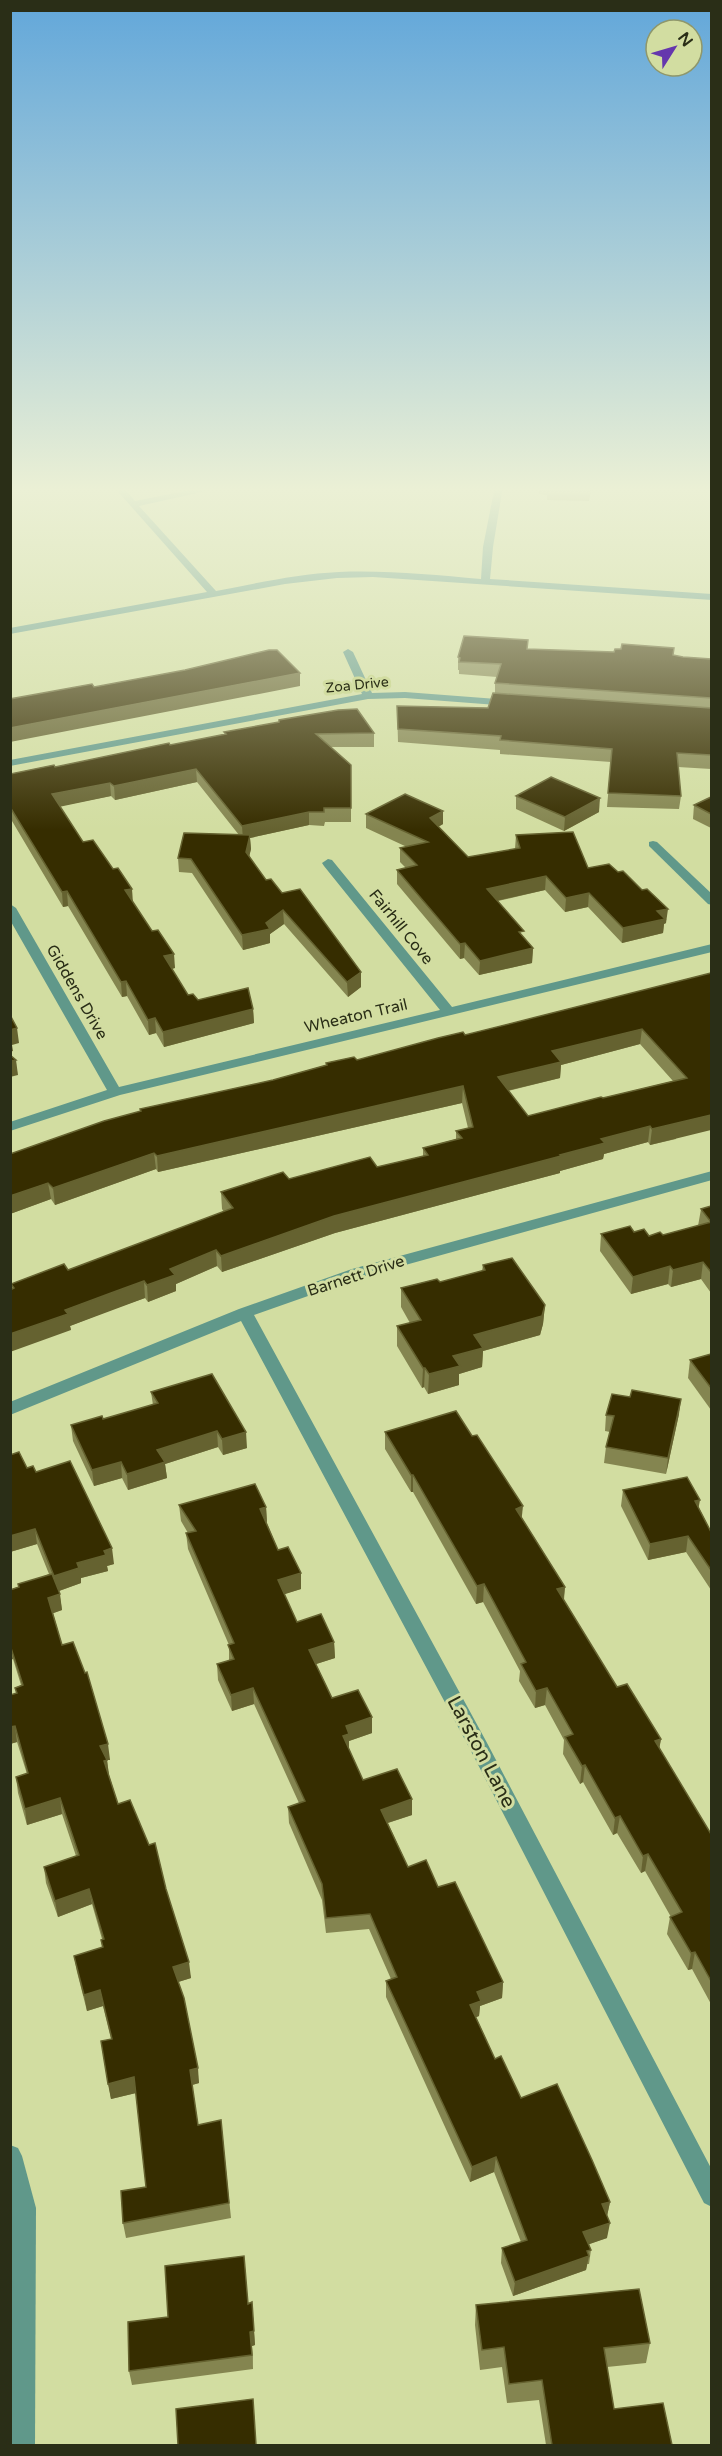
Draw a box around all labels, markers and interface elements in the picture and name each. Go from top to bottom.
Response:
north arrow [644,18,704,78]
text: N [673,28,697,51]
street label: Zoa Drive [325,673,390,697]
street label: Fairhill Cove [364,885,438,969]
street label: Giddens Drive [42,941,112,1043]
street label: Wheaton Trail [302,994,410,1038]
street label: Barnett Drive [305,1251,407,1301]
street label: Larston Lane [441,1692,521,1812]

